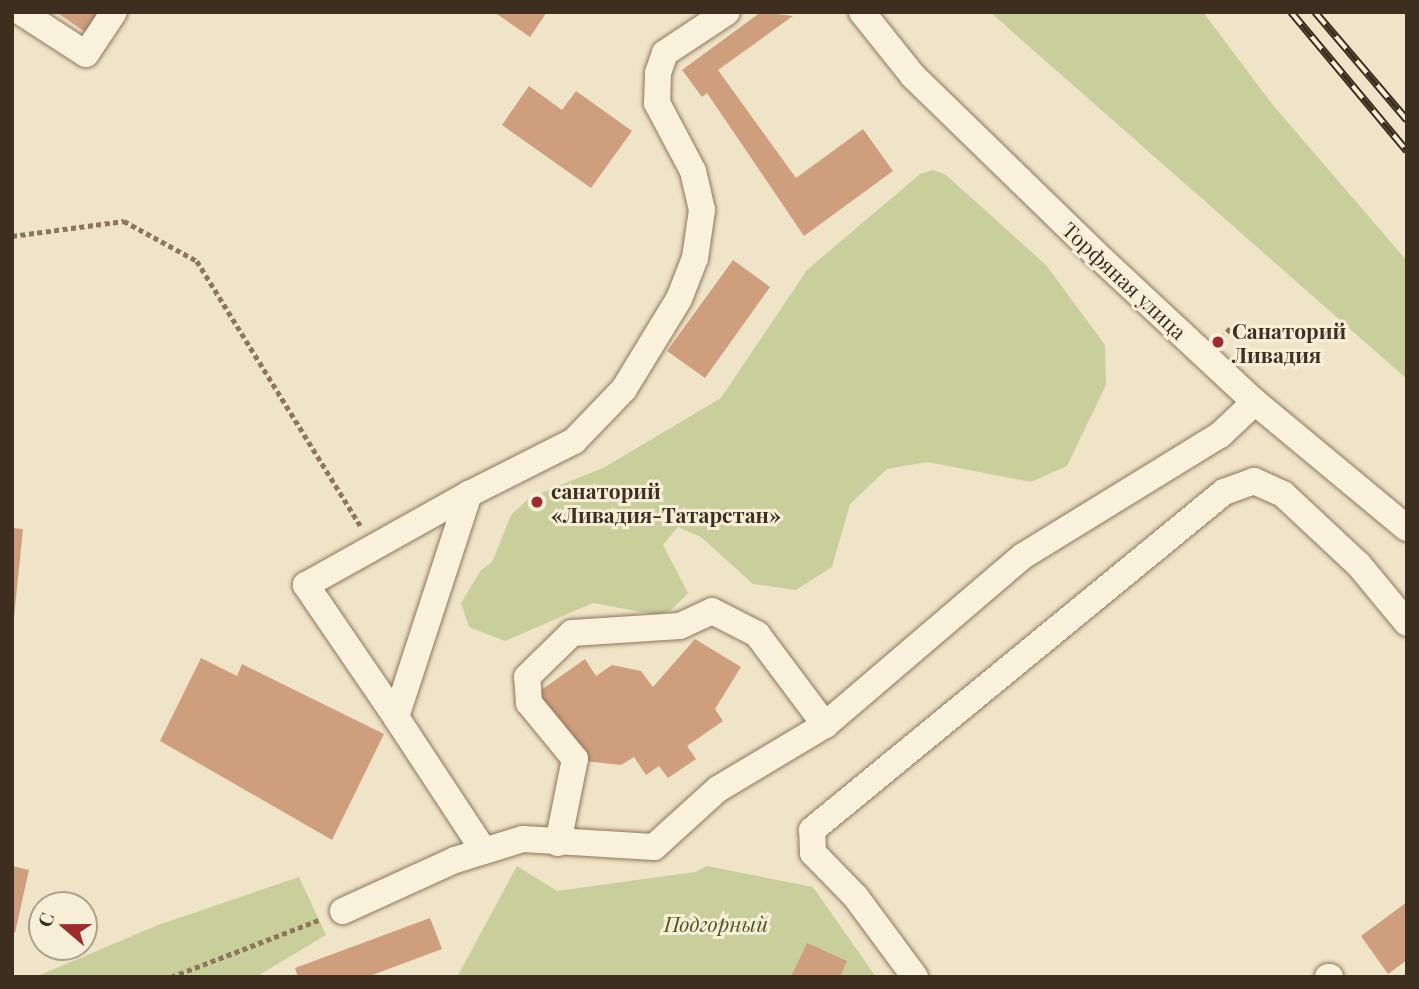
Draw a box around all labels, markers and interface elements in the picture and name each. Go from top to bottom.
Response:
street label: Торфяная улица [1058,216,1192,344]
place label: Санаторий Ливадия [1232,317,1346,367]
marker: Санаторий Ливадия [1210,334,1226,350]
place label: санаторий «Ливадия-Татарстан» [551,477,781,527]
marker: санаторий «Ливадия-Татарстан» [529,494,545,510]
north arrow [28,891,98,961]
text: С [31,909,60,930]
park label: Подгорный [664,910,768,936]

